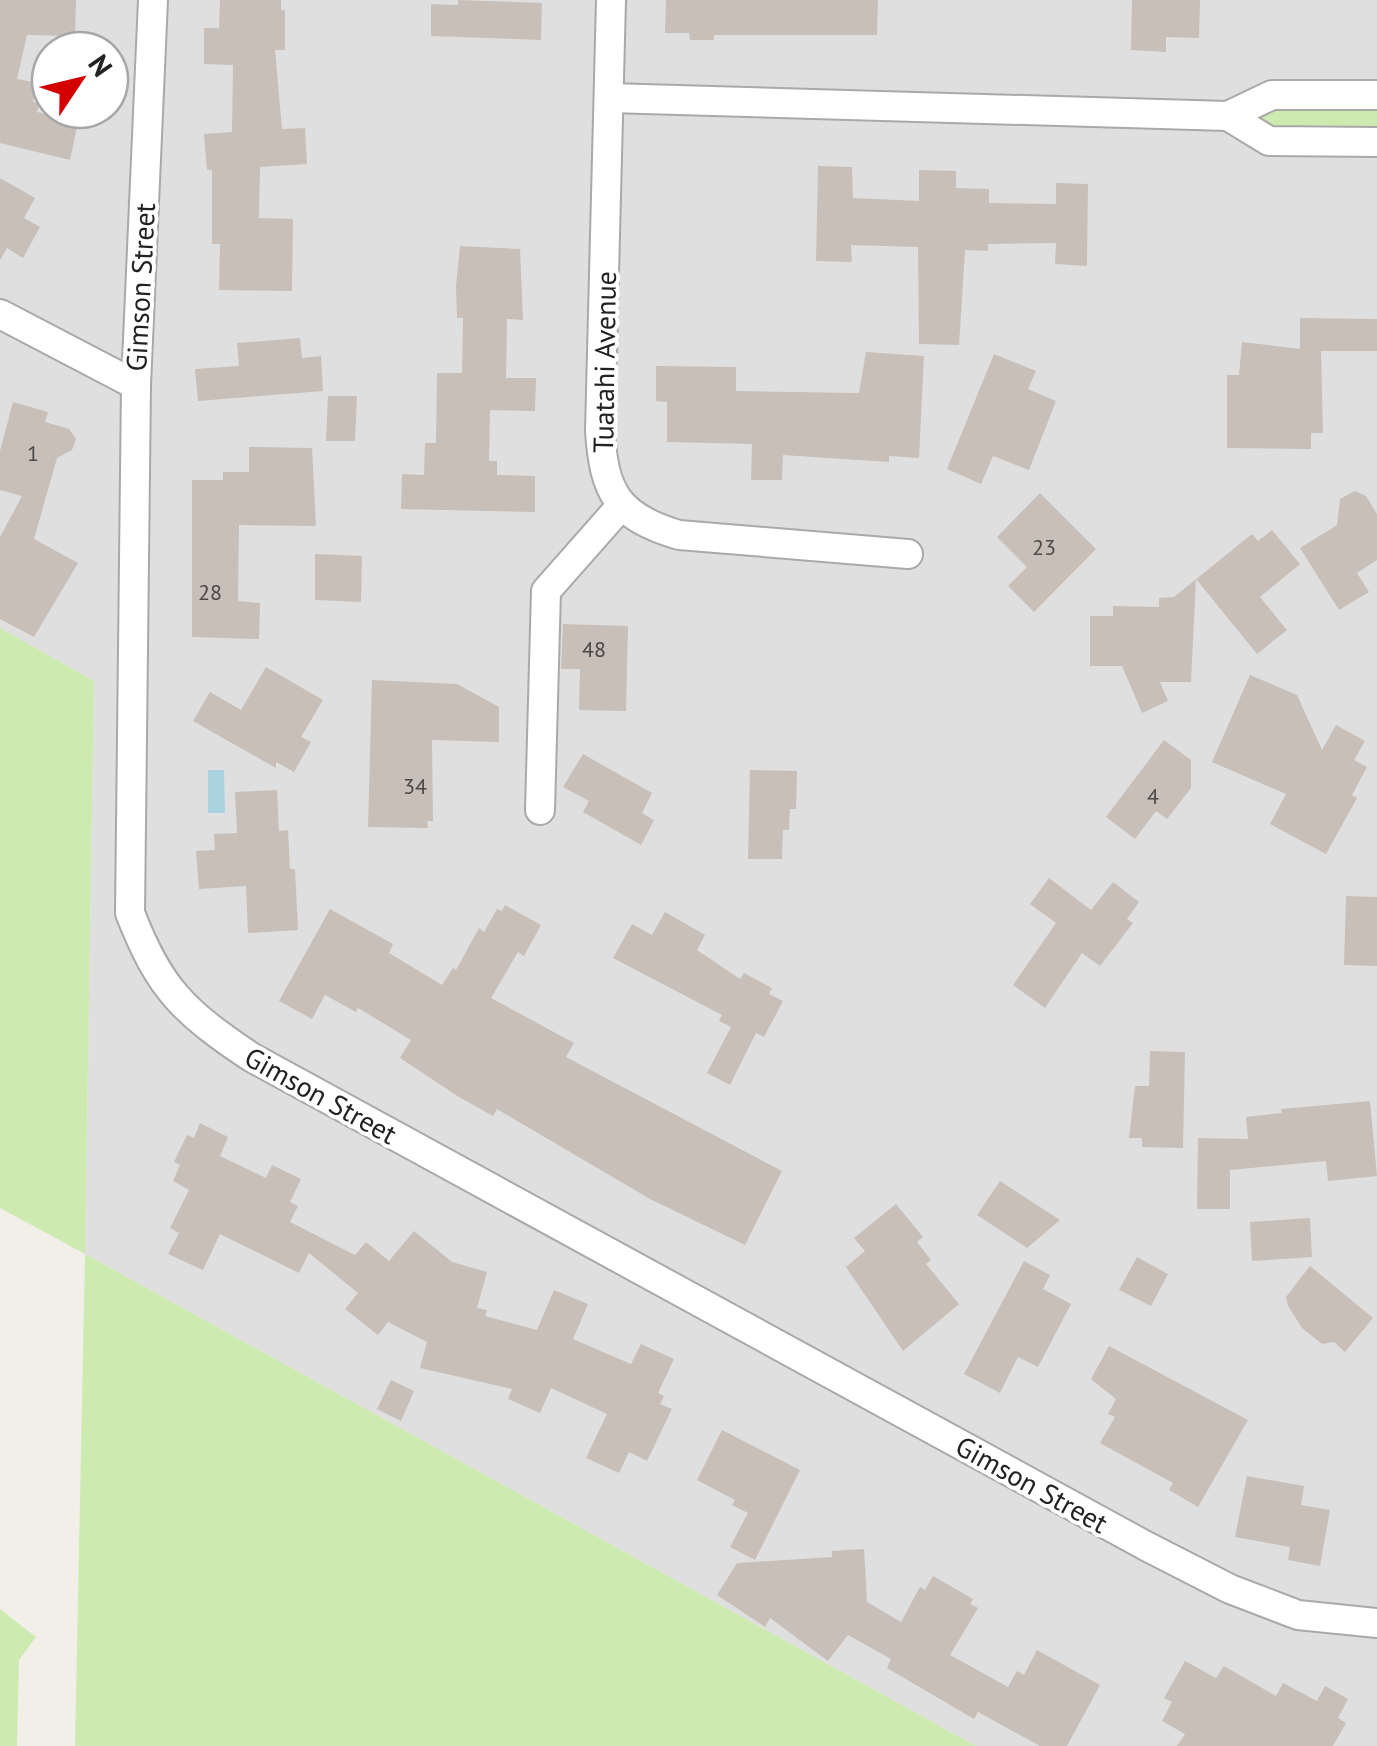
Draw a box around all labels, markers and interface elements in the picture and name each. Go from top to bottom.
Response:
north arrow [30,30,130,130]
text: N [80,47,121,84]
street label: Gimson Street [117,201,163,372]
street label: Tuatahi Avenue [584,271,624,453]
house number: 1 [27,439,39,467]
house number: 23 [1032,533,1056,561]
house number: 28 [198,578,222,606]
house number: 48 [582,635,606,663]
house number: 34 [403,772,427,800]
house number: 4 [1147,782,1159,810]
street label: Gimson Street [238,1038,404,1152]
street label: Gimson Street [949,1427,1115,1541]

